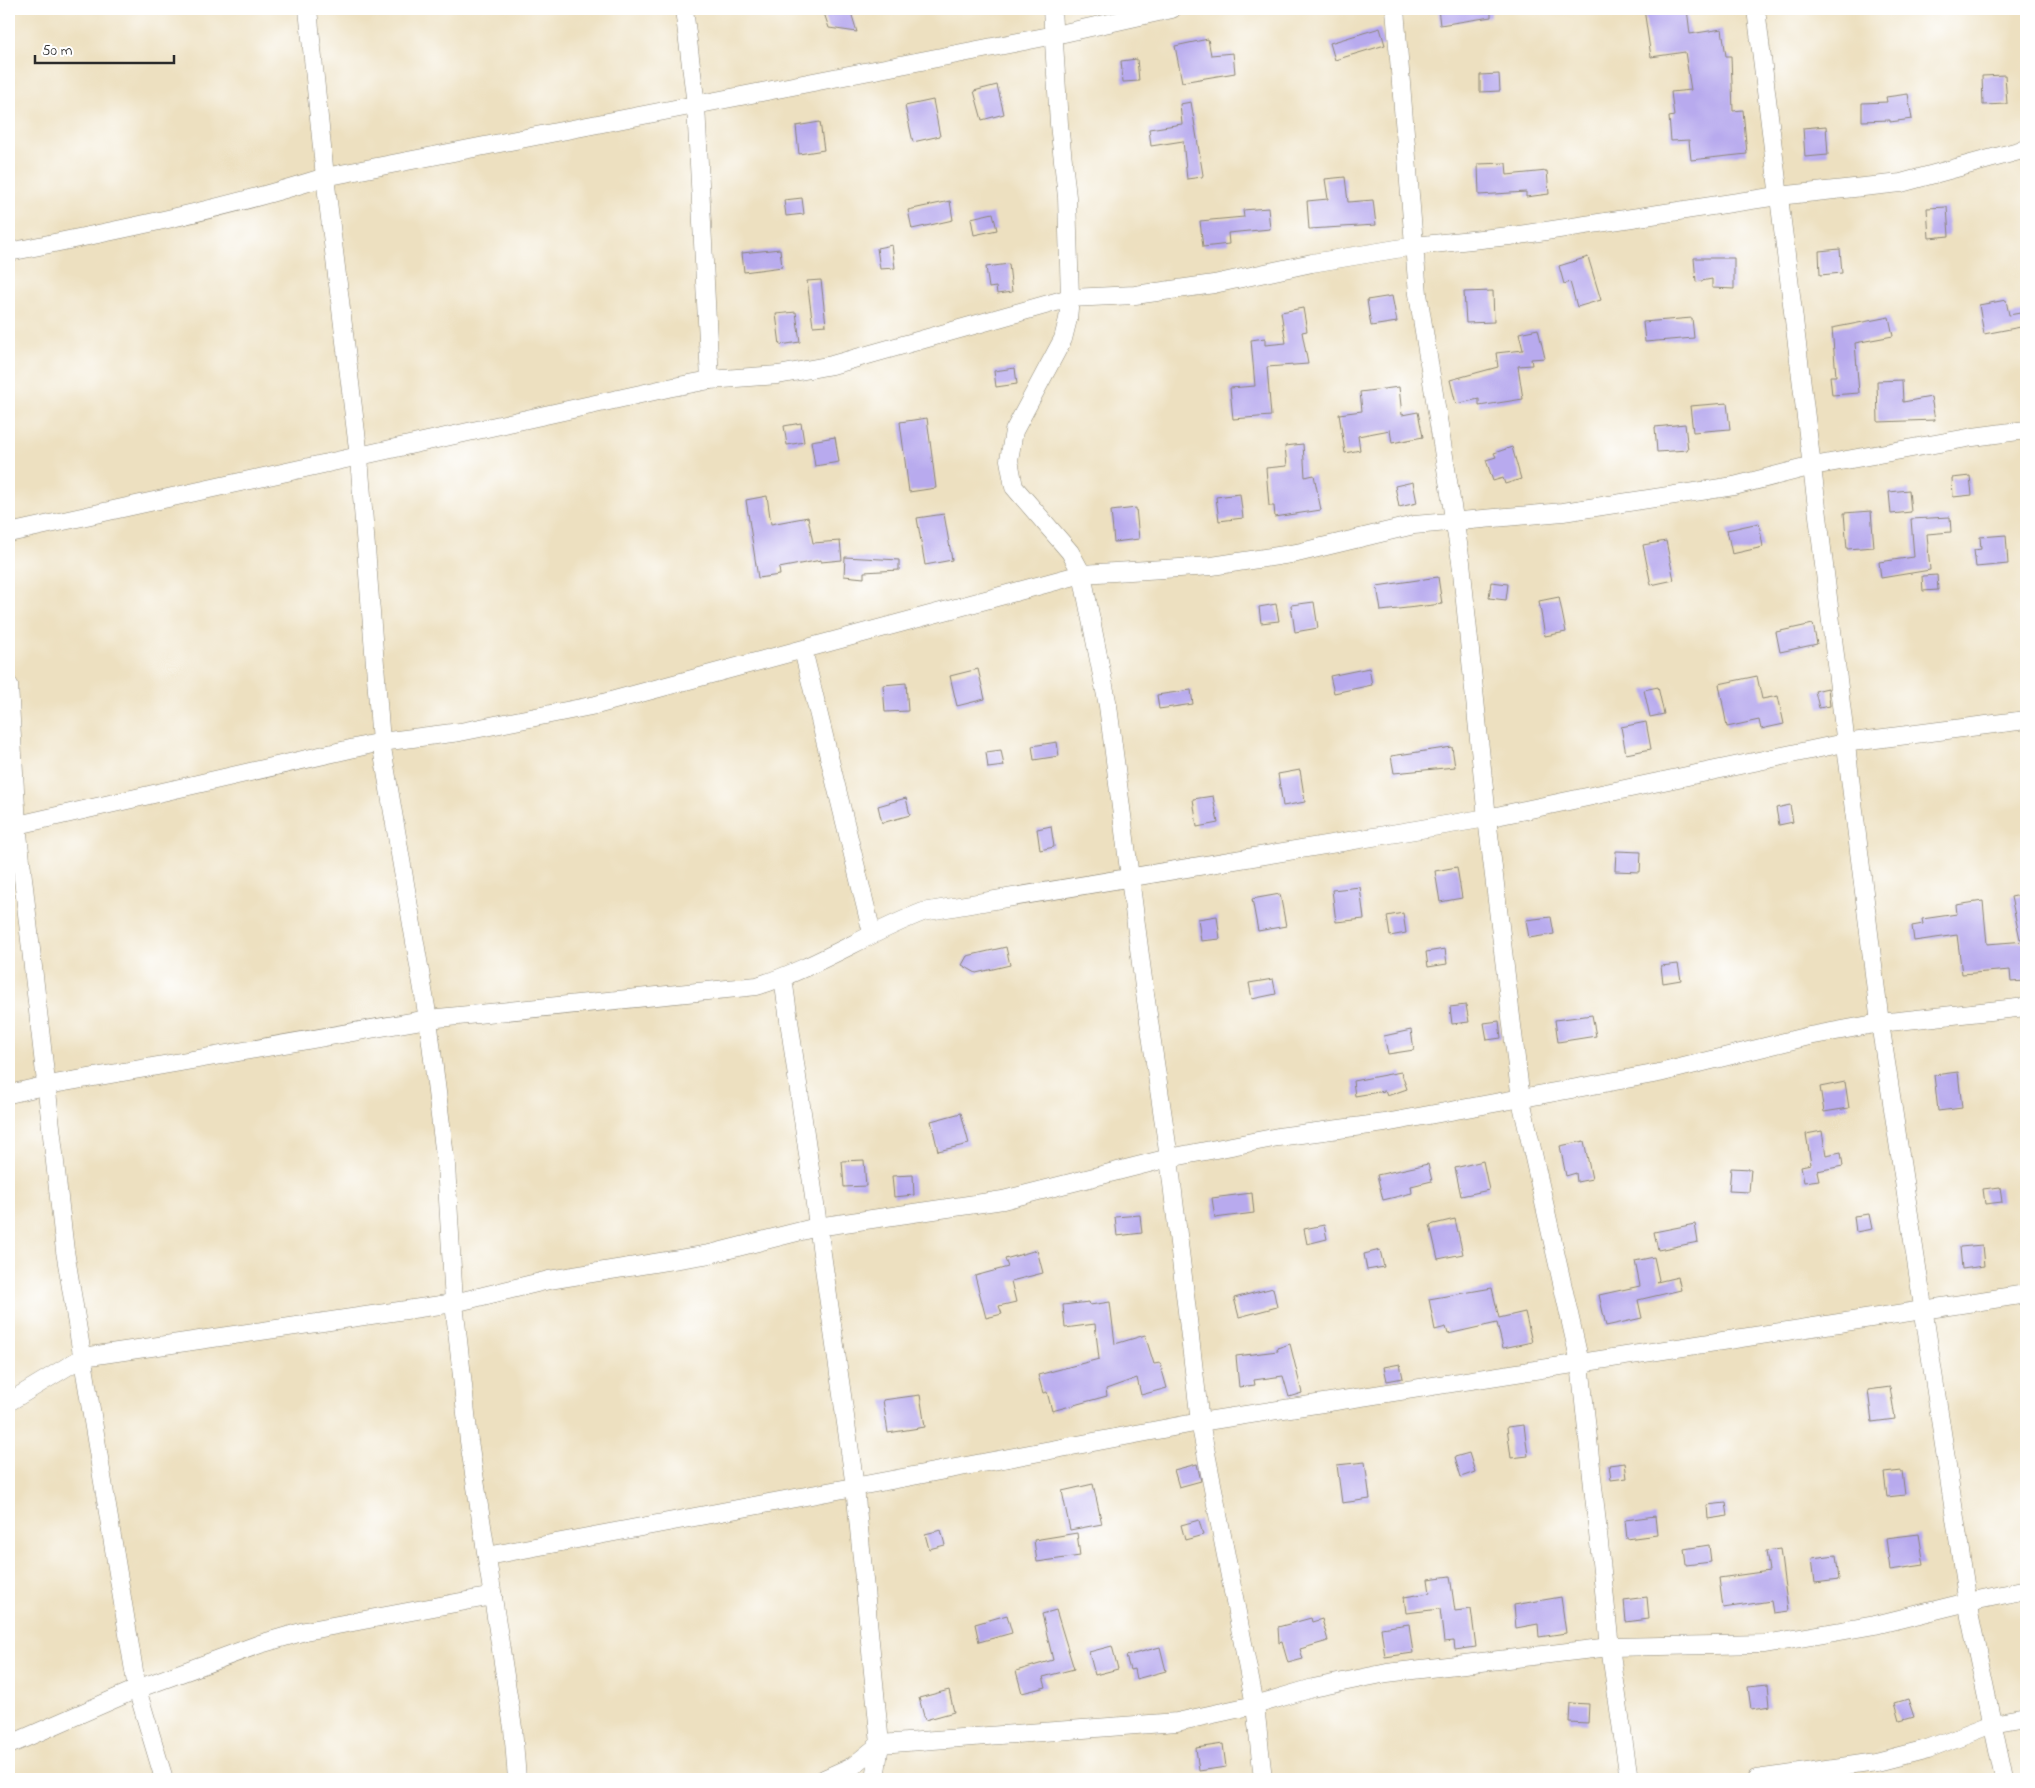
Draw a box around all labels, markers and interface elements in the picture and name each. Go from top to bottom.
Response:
scale bar [35,32,174,64]
text: 50 m [42,40,73,62]

